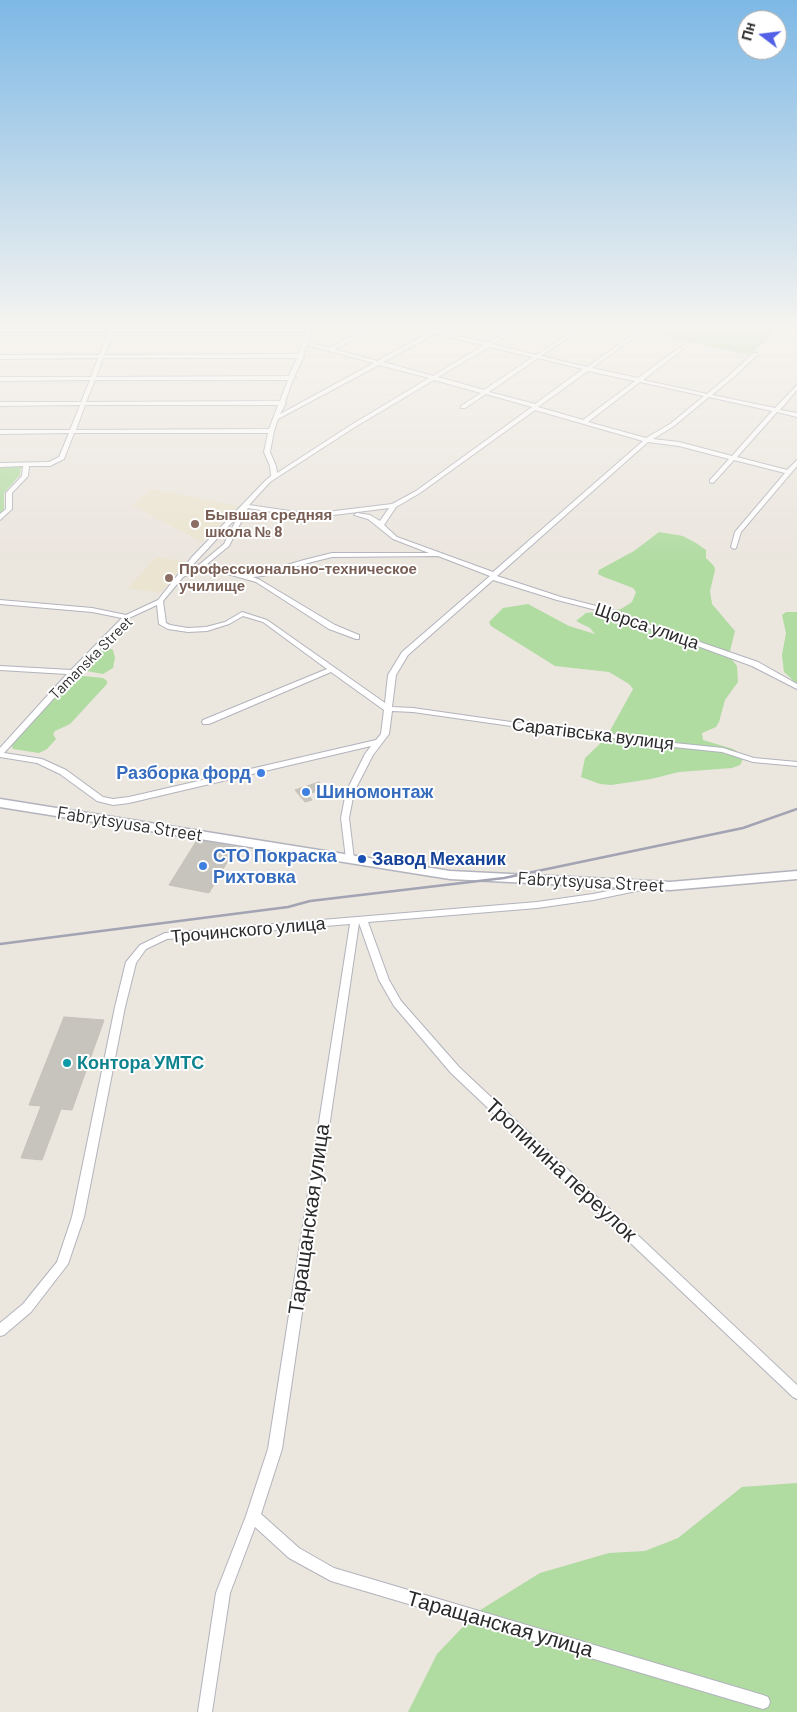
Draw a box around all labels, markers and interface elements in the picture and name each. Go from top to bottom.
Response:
north arrow [737,10,787,60]
text: Пн [737,20,759,42]
place label: Бывшая средняя школа № 8 [205,506,332,541]
marker: Бывшая средняя школа № 8 [189,518,201,530]
place label: Профессионально-техническое училище [179,560,417,595]
marker: Профессионально-техническое училище [163,572,175,584]
street label: Щорса улица [592,598,702,654]
street label: Tamanska Street [46,613,136,703]
street label: Саратівська вулиця [511,713,675,755]
place label: Разборка форд [116,762,251,784]
marker: Разборка форд [255,767,267,779]
place label: Шиномонтаж [316,781,433,803]
marker: Шиномонтаж [300,786,312,798]
street label: Fabrytsyusa Street [56,802,204,846]
place label: СТО Покраска Рихтовка [213,845,337,888]
place label: Завод Механик [372,848,506,870]
marker: Завод Механик [356,853,368,865]
marker: СТО Покраска Рихтовка [197,860,209,872]
street label: Fabrytsyusa Street [517,867,665,897]
street label: Трочинского улица [170,912,326,948]
place label: Контора УМТС [77,1052,204,1074]
marker: Контора УМТС [61,1057,73,1069]
street label: Тропинина переулок [480,1093,642,1247]
street label: Таращанская улица [283,1122,335,1316]
street label: Таращанская улица [404,1585,596,1663]

